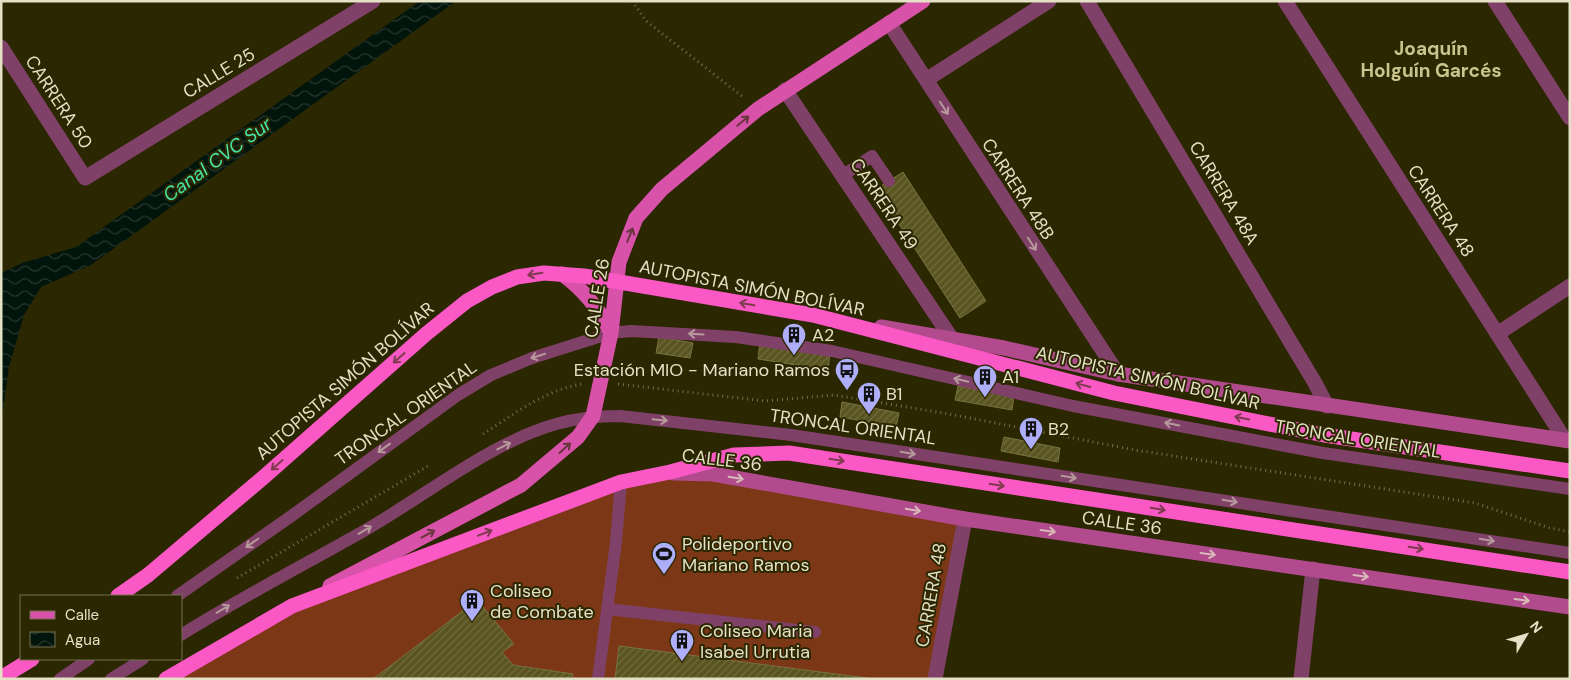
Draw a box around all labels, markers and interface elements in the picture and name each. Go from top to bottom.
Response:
district label: Joaquín Holguín Garcés [1360,36,1502,83]
street label: CALLE 25 [179,42,259,104]
street label: CARRERA 50 [20,51,98,153]
one-way arrow [938,101,949,115]
water label: Canal CVC Sur [158,111,277,207]
one-way arrow [736,115,749,127]
street label: CARRERA 48B [976,134,1060,244]
street label: CARRERA 48A [1184,137,1264,249]
street label: CARRERA 49 [844,153,924,255]
street label: CARRERA 48 [1402,160,1480,262]
one-way arrow [625,228,635,243]
one-way arrow [1027,237,1037,251]
street label: AUTOPISTA SIMÓN BOLÍVAR [637,254,867,322]
street label: CALLE 26 [579,257,615,339]
one-way arrow [527,270,543,280]
street label: AUTOPISTA SIMÓN BOLÍVAR [251,297,439,465]
one-way arrow [740,299,756,309]
building icon: A2 [781,322,807,356]
place label: A2 [812,323,834,347]
one-way arrow [689,330,705,339]
street label: AUTOPISTA SIMÓN BOLÍVAR [1034,341,1262,415]
one-way arrow [392,352,405,364]
one-way arrow [530,352,546,362]
street label: TRONCAL ORIENTAL [330,355,482,471]
bus stop icon: Estación MIO - Mariano Ramos [834,357,860,391]
place label: Estación MIO - Mariano Ramos [574,358,830,382]
building icon: A1 [972,364,998,398]
place label: A1 [1002,365,1019,389]
one-way arrow [954,375,970,384]
one-way arrow [1076,380,1092,389]
building icon: B1 [856,381,882,415]
place label: B1 [886,382,902,406]
street label: TRONCAL ORIENTAL [768,403,938,451]
one-way arrow [1235,413,1251,423]
street label: TRONCAL ORIENTAL [1273,414,1443,464]
one-way arrow [652,415,668,425]
building icon: B2 [1018,416,1044,450]
place label: B2 [1048,417,1069,441]
one-way arrow [1164,419,1180,429]
one-way arrow [496,441,511,451]
one-way arrow [558,442,571,454]
one-way arrow [378,443,391,454]
street label: CALLE 36 [681,443,763,477]
one-way arrow [900,448,916,458]
one-way arrow [829,455,845,465]
one-way arrow [270,459,283,471]
one-way arrow [1061,472,1077,482]
one-way arrow [728,474,744,484]
one-way arrow [989,480,1005,490]
one-way arrow [1221,497,1237,507]
one-way arrow [1150,504,1166,514]
one-way arrow [905,505,921,515]
street label: CALLE 36 [1081,506,1163,540]
one-way arrow [357,525,371,535]
one-way arrow [1039,526,1055,536]
one-way arrow [477,528,492,537]
one-way arrow [421,529,436,539]
place label: Polideportivo Mariano Ramos [682,532,809,577]
one-way arrow [1478,536,1494,546]
one-way arrow [246,538,260,548]
sports icon: Polideportivo Mariano Ramos [651,541,677,575]
street label: CARRERA 48 [910,541,952,649]
one-way arrow [1408,544,1424,554]
one-way arrow [1200,549,1216,559]
one-way arrow [1353,572,1369,582]
place label: Coliseo de Combate [490,579,594,624]
building icon: Coliseo de Combate [459,588,485,622]
legend [20,595,182,660]
one-way arrow [1514,595,1530,605]
one-way arrow [215,604,229,614]
text: Calle [65,605,99,625]
north arrow [1501,610,1551,660]
text: N [1526,617,1546,637]
place label: Coliseo Maria Isabel Urrutia [700,619,812,664]
building icon: Coliseo Maria Isabel Urrutia [669,628,695,662]
text: Agua [65,630,100,650]

